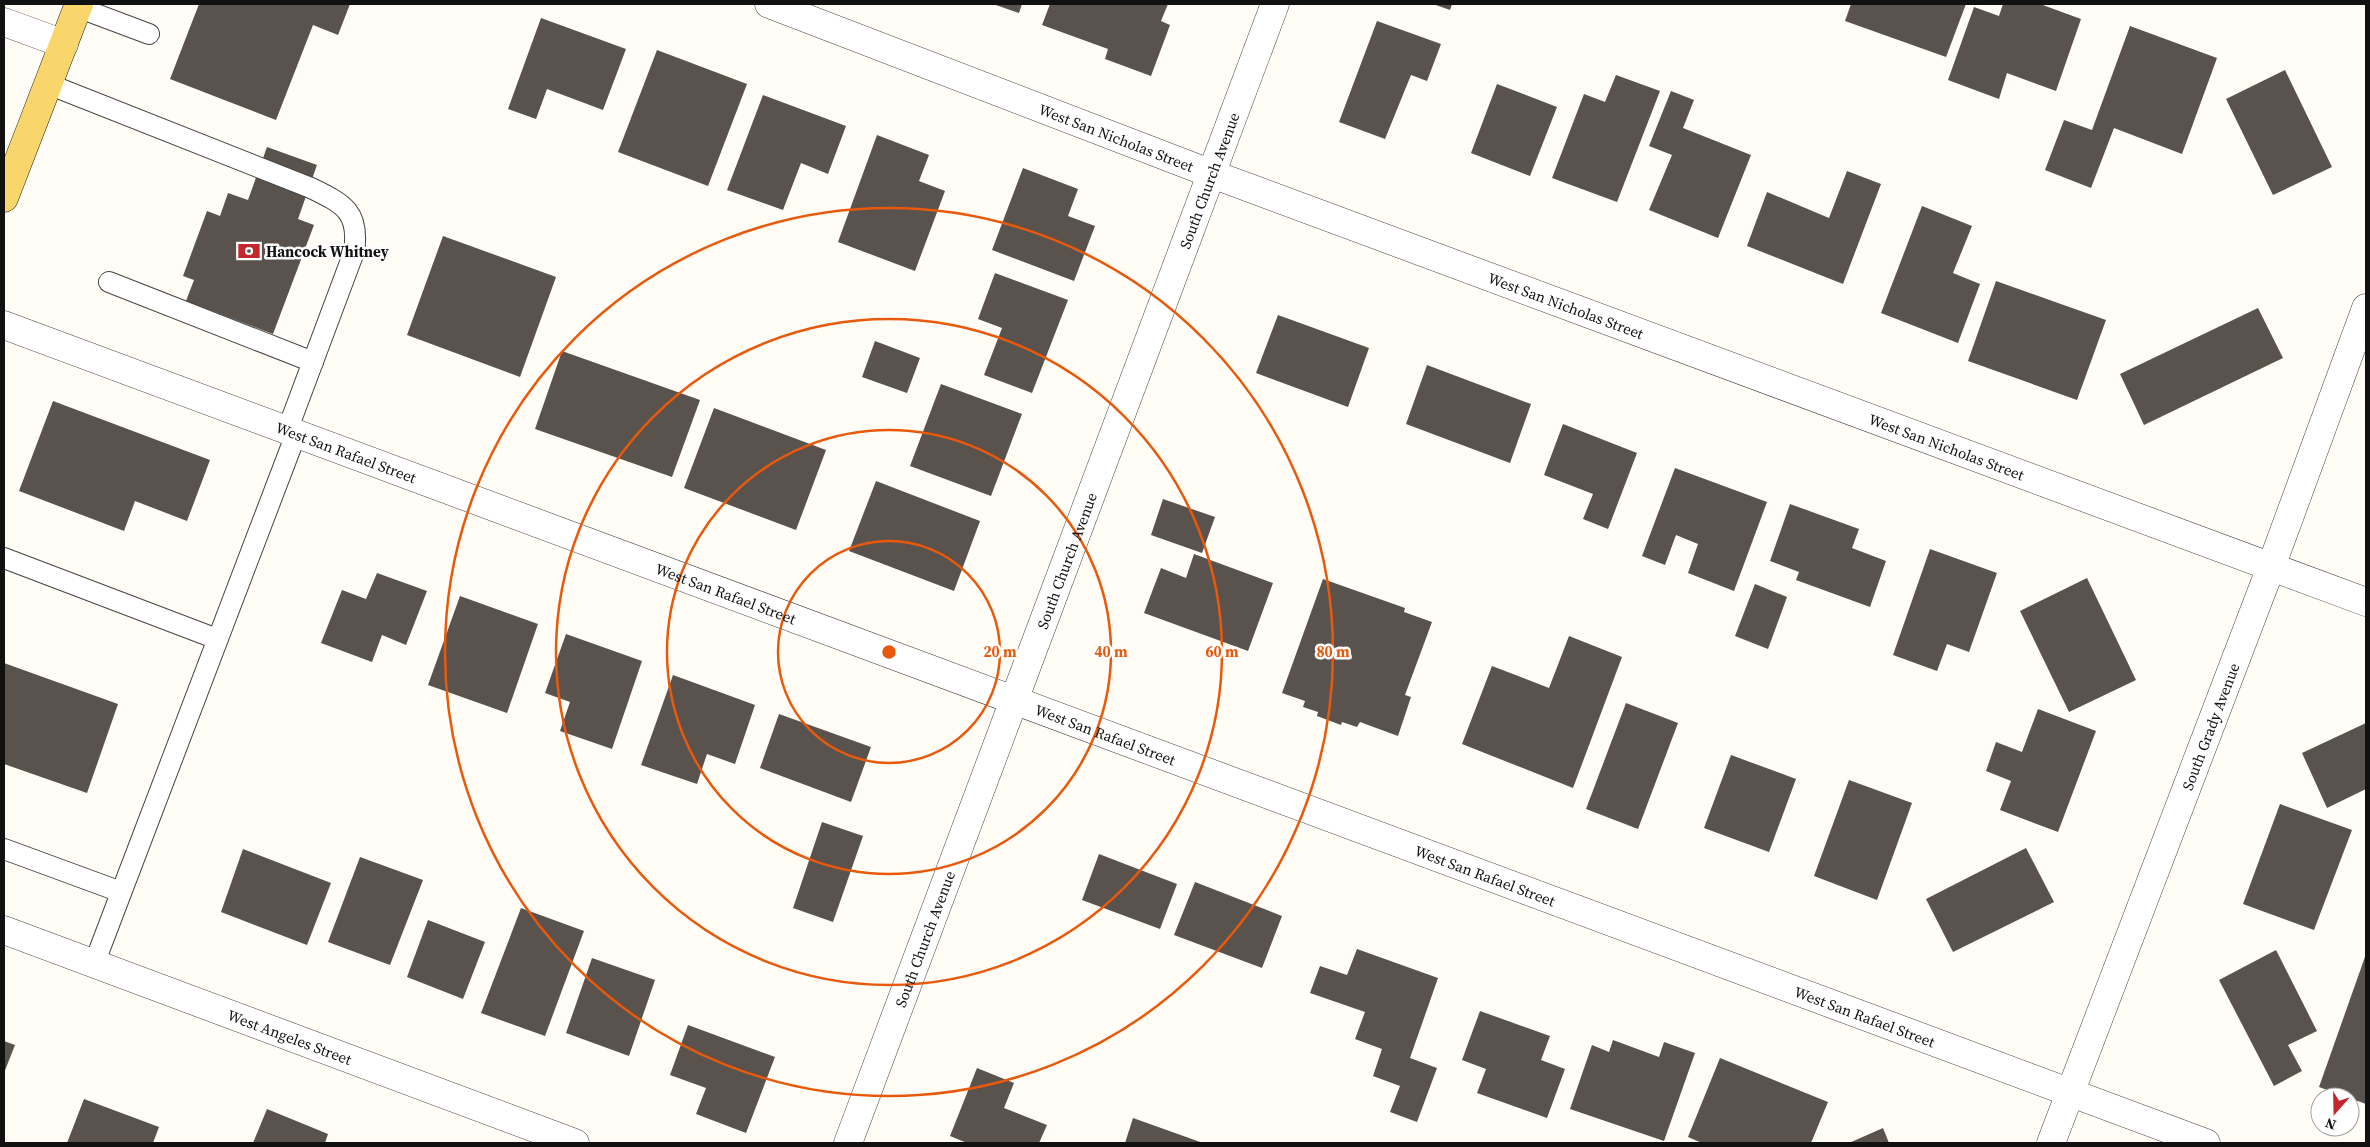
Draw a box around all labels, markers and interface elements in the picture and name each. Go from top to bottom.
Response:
street label: West San Nicholas Street [1036,98,1197,177]
street label: South Church Avenue [1174,109,1244,252]
bank icon: Hancock Whitney [236,238,262,264]
place label: Hancock Whitney [266,241,389,262]
street label: West San Nicholas Street [1485,267,1647,344]
street label: West San Nicholas Street [1866,408,2027,485]
street label: West San Rafael Street [273,416,420,488]
street label: South Church Avenue [1031,489,1102,632]
street label: West San Rafael Street [653,557,799,629]
text: 20 m [983,641,1017,662]
text: 40 m [1094,641,1128,662]
text: 60 m [1205,641,1239,662]
text: 80 m [1316,641,1350,662]
centre of rings [880,643,898,661]
street label: South Grady Avenue [2176,659,2244,793]
street label: West San Rafael Street [1032,698,1179,770]
street label: West San Rafael Street [1412,840,1558,911]
street label: South Church Avenue [889,867,960,1010]
street label: West San Rafael Street [1792,981,1938,1052]
street label: West Angeles Street [225,1004,355,1069]
north arrow [2310,1087,2360,1137]
text: N [2322,1113,2339,1135]

